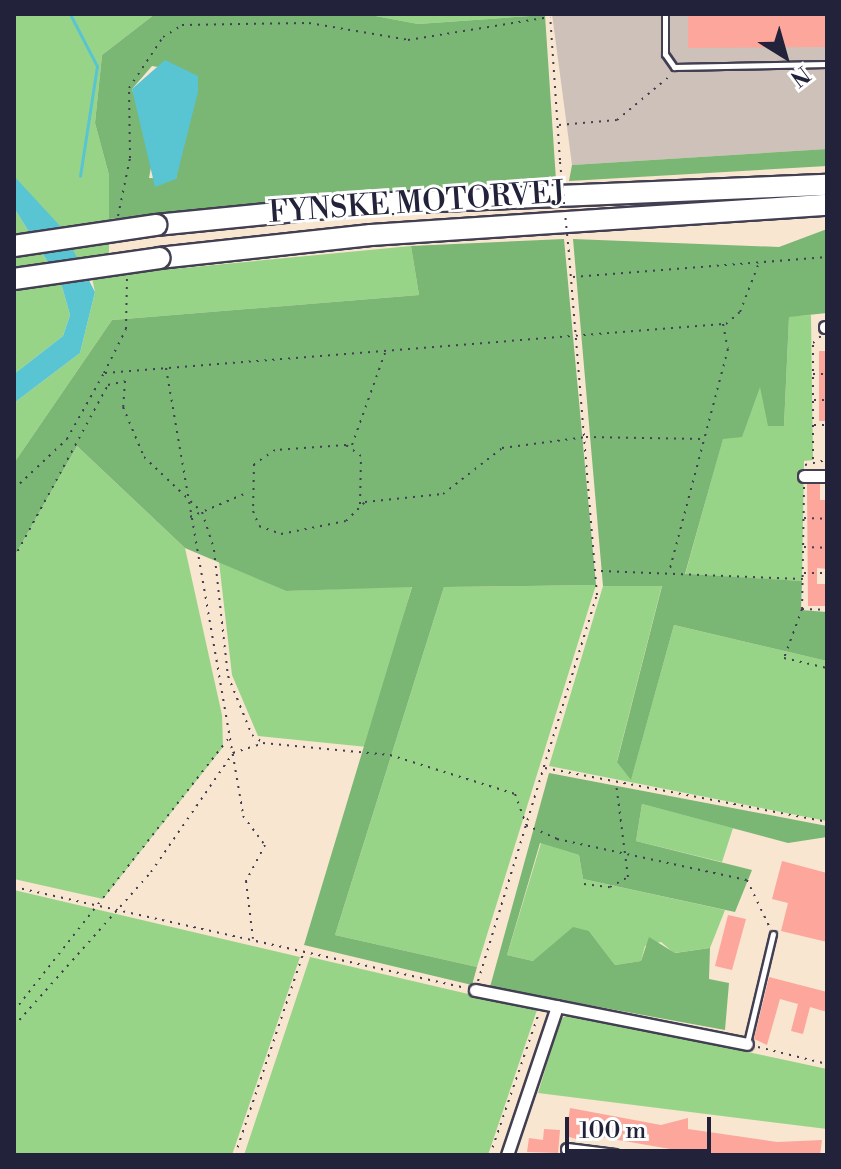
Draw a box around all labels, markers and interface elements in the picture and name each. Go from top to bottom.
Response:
north arrow [745,16,825,96]
text: N [785,60,815,92]
street label: FYNSKE MOTORVEJ [267,175,567,231]
scale bar [569,1101,715,1151]
text: 100 m [579,1116,646,1146]

